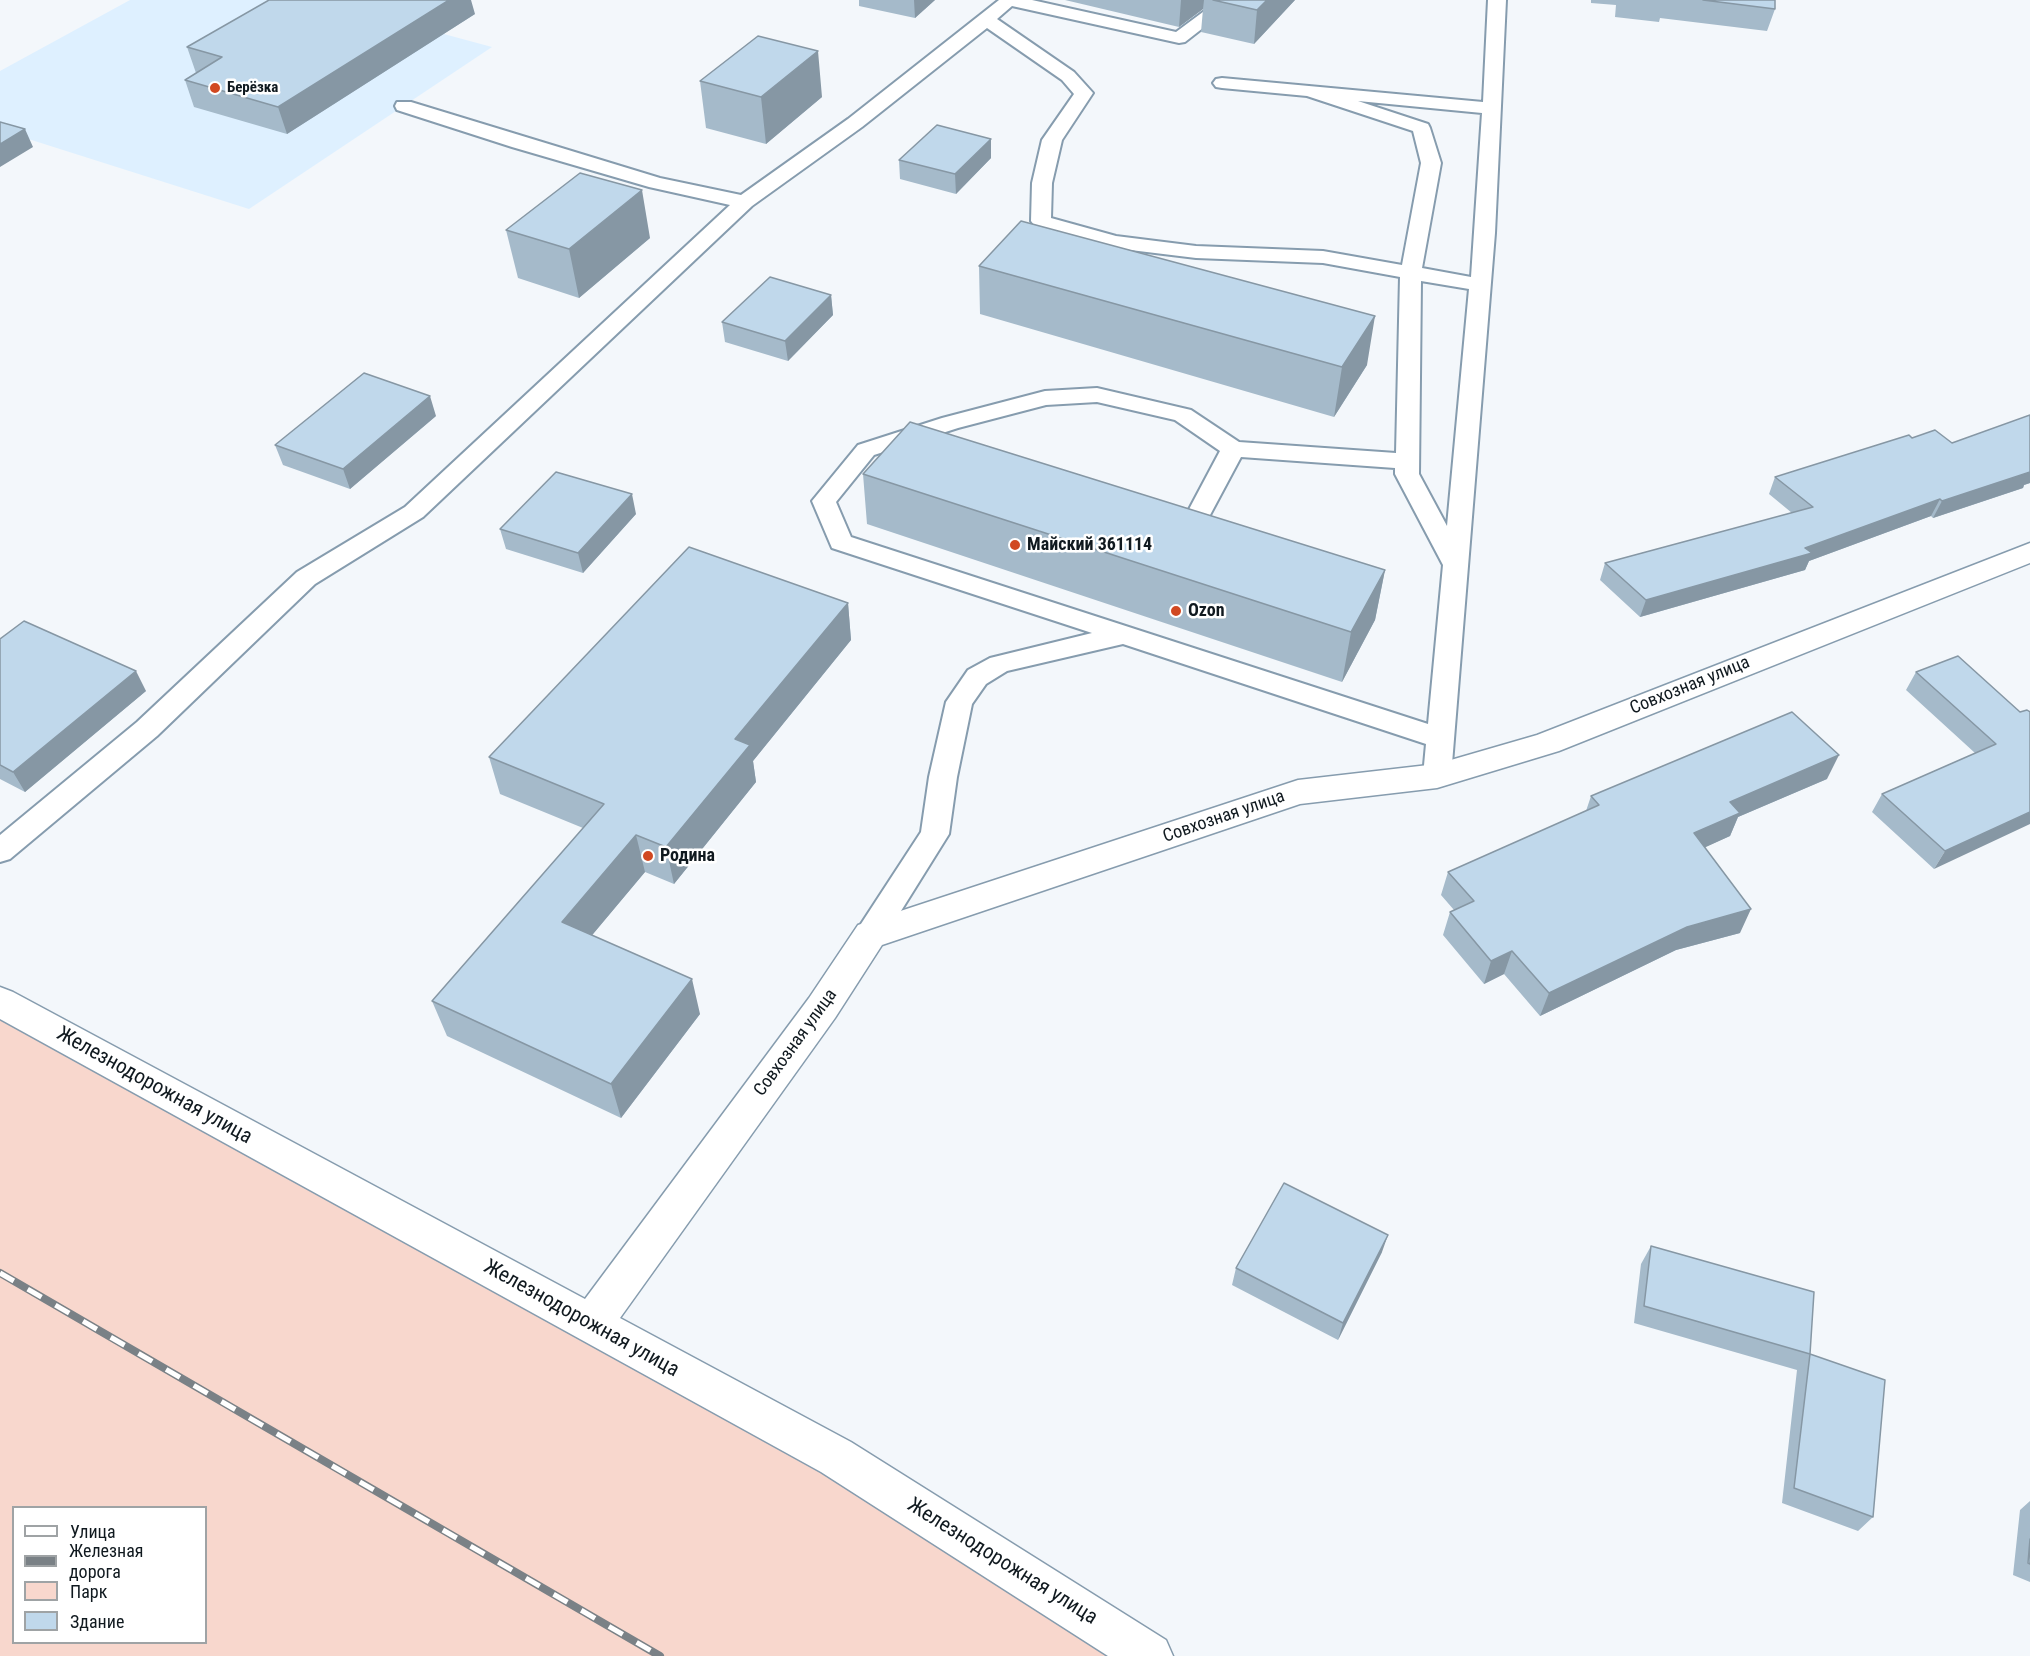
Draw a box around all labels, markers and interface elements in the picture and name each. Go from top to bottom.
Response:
place label: Берёзка [227,79,278,97]
marker: Берёзка [208,81,222,95]
place label: Майский 361114 [1027,534,1152,556]
marker: Майский 361114 [1008,538,1022,552]
place label: Ozon [1188,600,1225,622]
marker: Ozon [1169,604,1183,618]
street label: Совхозная улица [1627,652,1753,720]
street label: Совхозная улица [1160,786,1288,848]
place label: Родина [660,845,715,867]
marker: Родина [641,849,655,863]
street label: Совхозная улица [750,985,842,1101]
street label: Железнодорожная улица [52,1022,256,1150]
street label: Железнодорожная улица [479,1255,683,1383]
street label: Железнодорожная улица [902,1493,1102,1631]
legend [12,1506,207,1644]
text: Улица [70,1521,116,1542]
text: Железная дорога [69,1540,144,1582]
text: Парк [70,1581,107,1602]
text: Здание [70,1611,124,1632]

